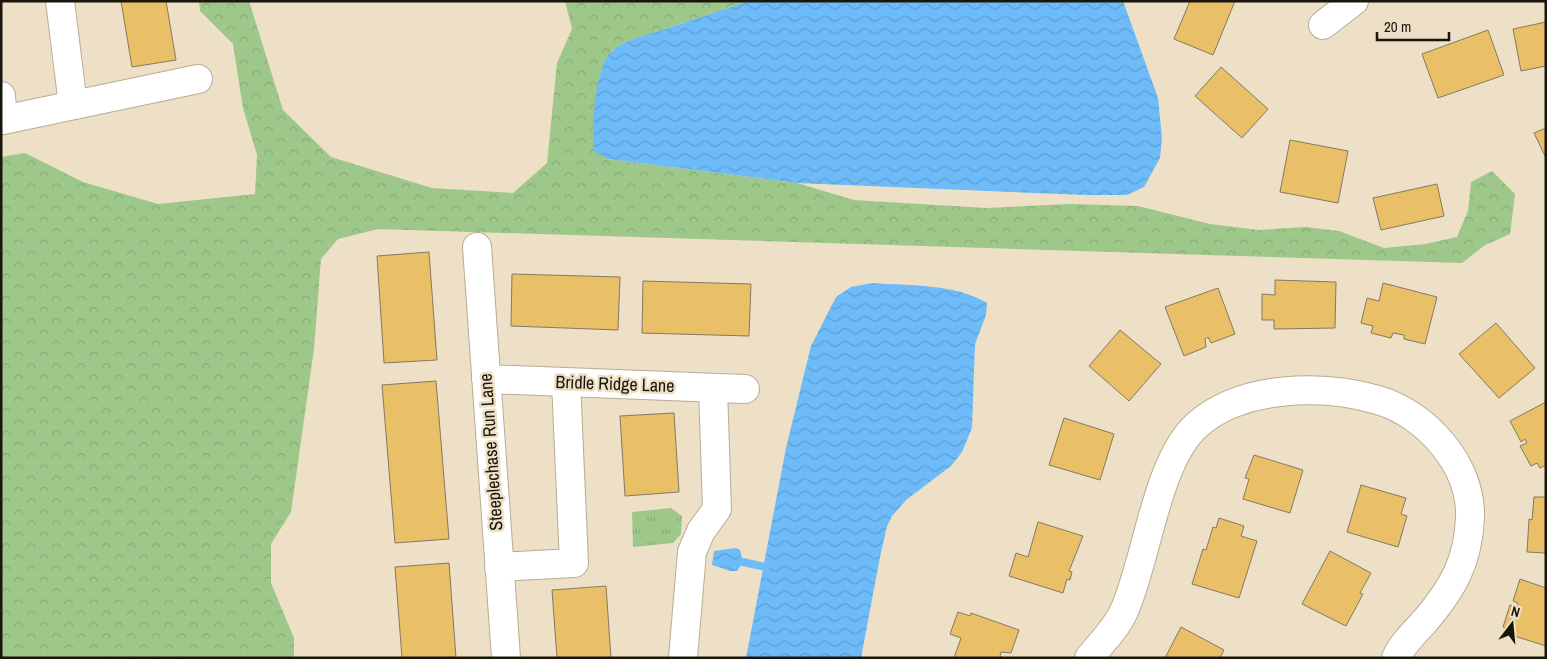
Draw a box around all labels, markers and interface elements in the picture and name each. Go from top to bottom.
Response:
scale bar [1377,10,1450,42]
text: 20 m [1384,16,1411,37]
street label: Bridle Ridge Lane [555,369,675,398]
street label: Steeplechase Run Lane [473,373,508,531]
north arrow [1487,599,1537,649]
text: N [1509,602,1522,621]

